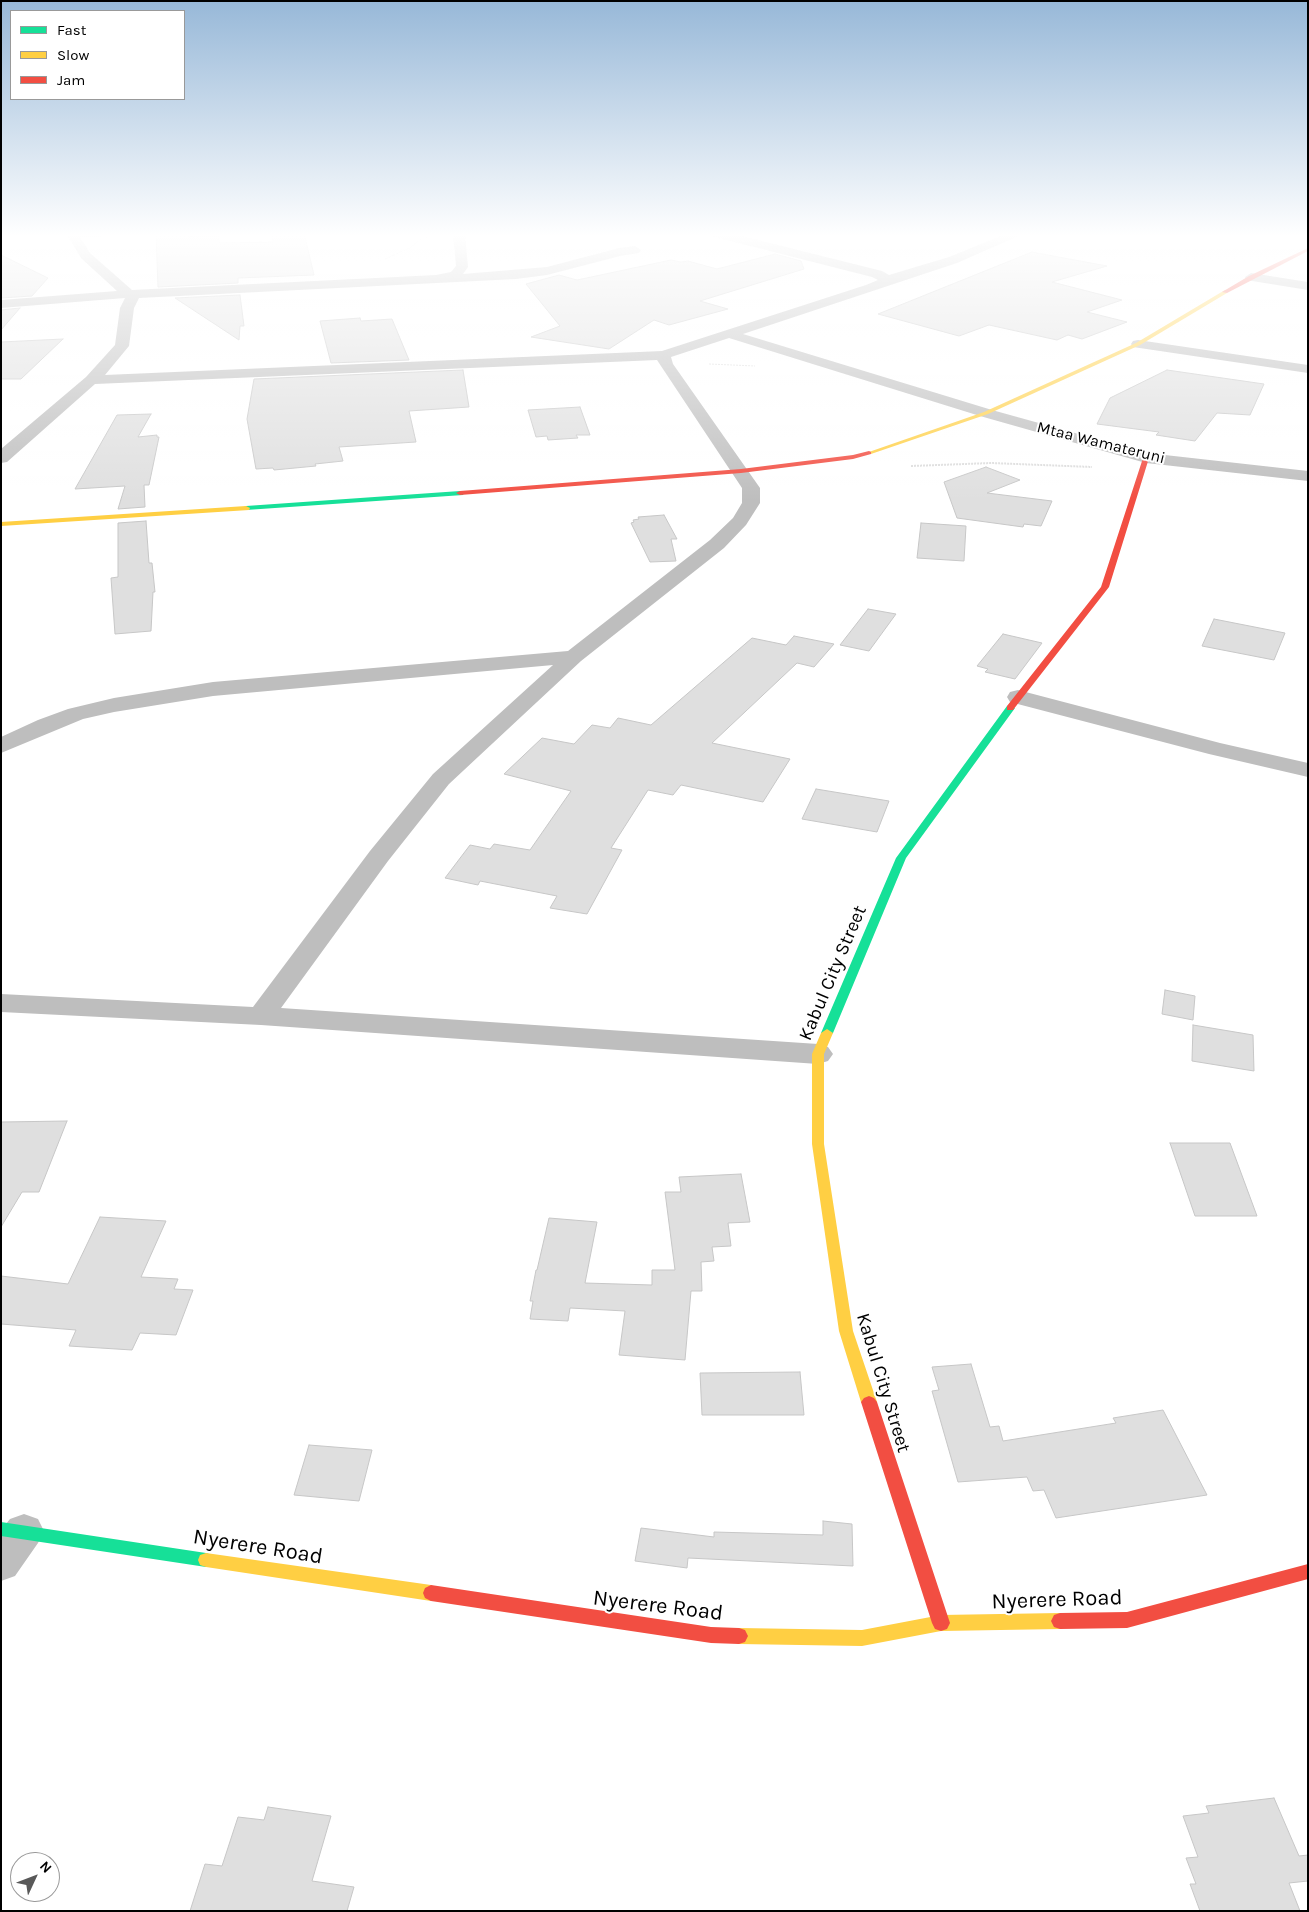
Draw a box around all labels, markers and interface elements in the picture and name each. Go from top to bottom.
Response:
legend [10,10,185,100]
text: Fast [57,21,86,39]
text: Slow [57,46,89,64]
text: Jam [57,71,85,89]
street label: Mtaa Wamateruni [1035,418,1167,468]
street label: Kabul City Street [794,902,872,1044]
street label: Kabul City Street [851,1311,915,1455]
street label: Nyerere Road [191,1524,325,1570]
street label: Nyerere Road [591,1585,725,1627]
street label: Nyerere Road [991,1585,1123,1615]
north arrow [10,1852,60,1902]
text: N [36,1858,55,1877]

